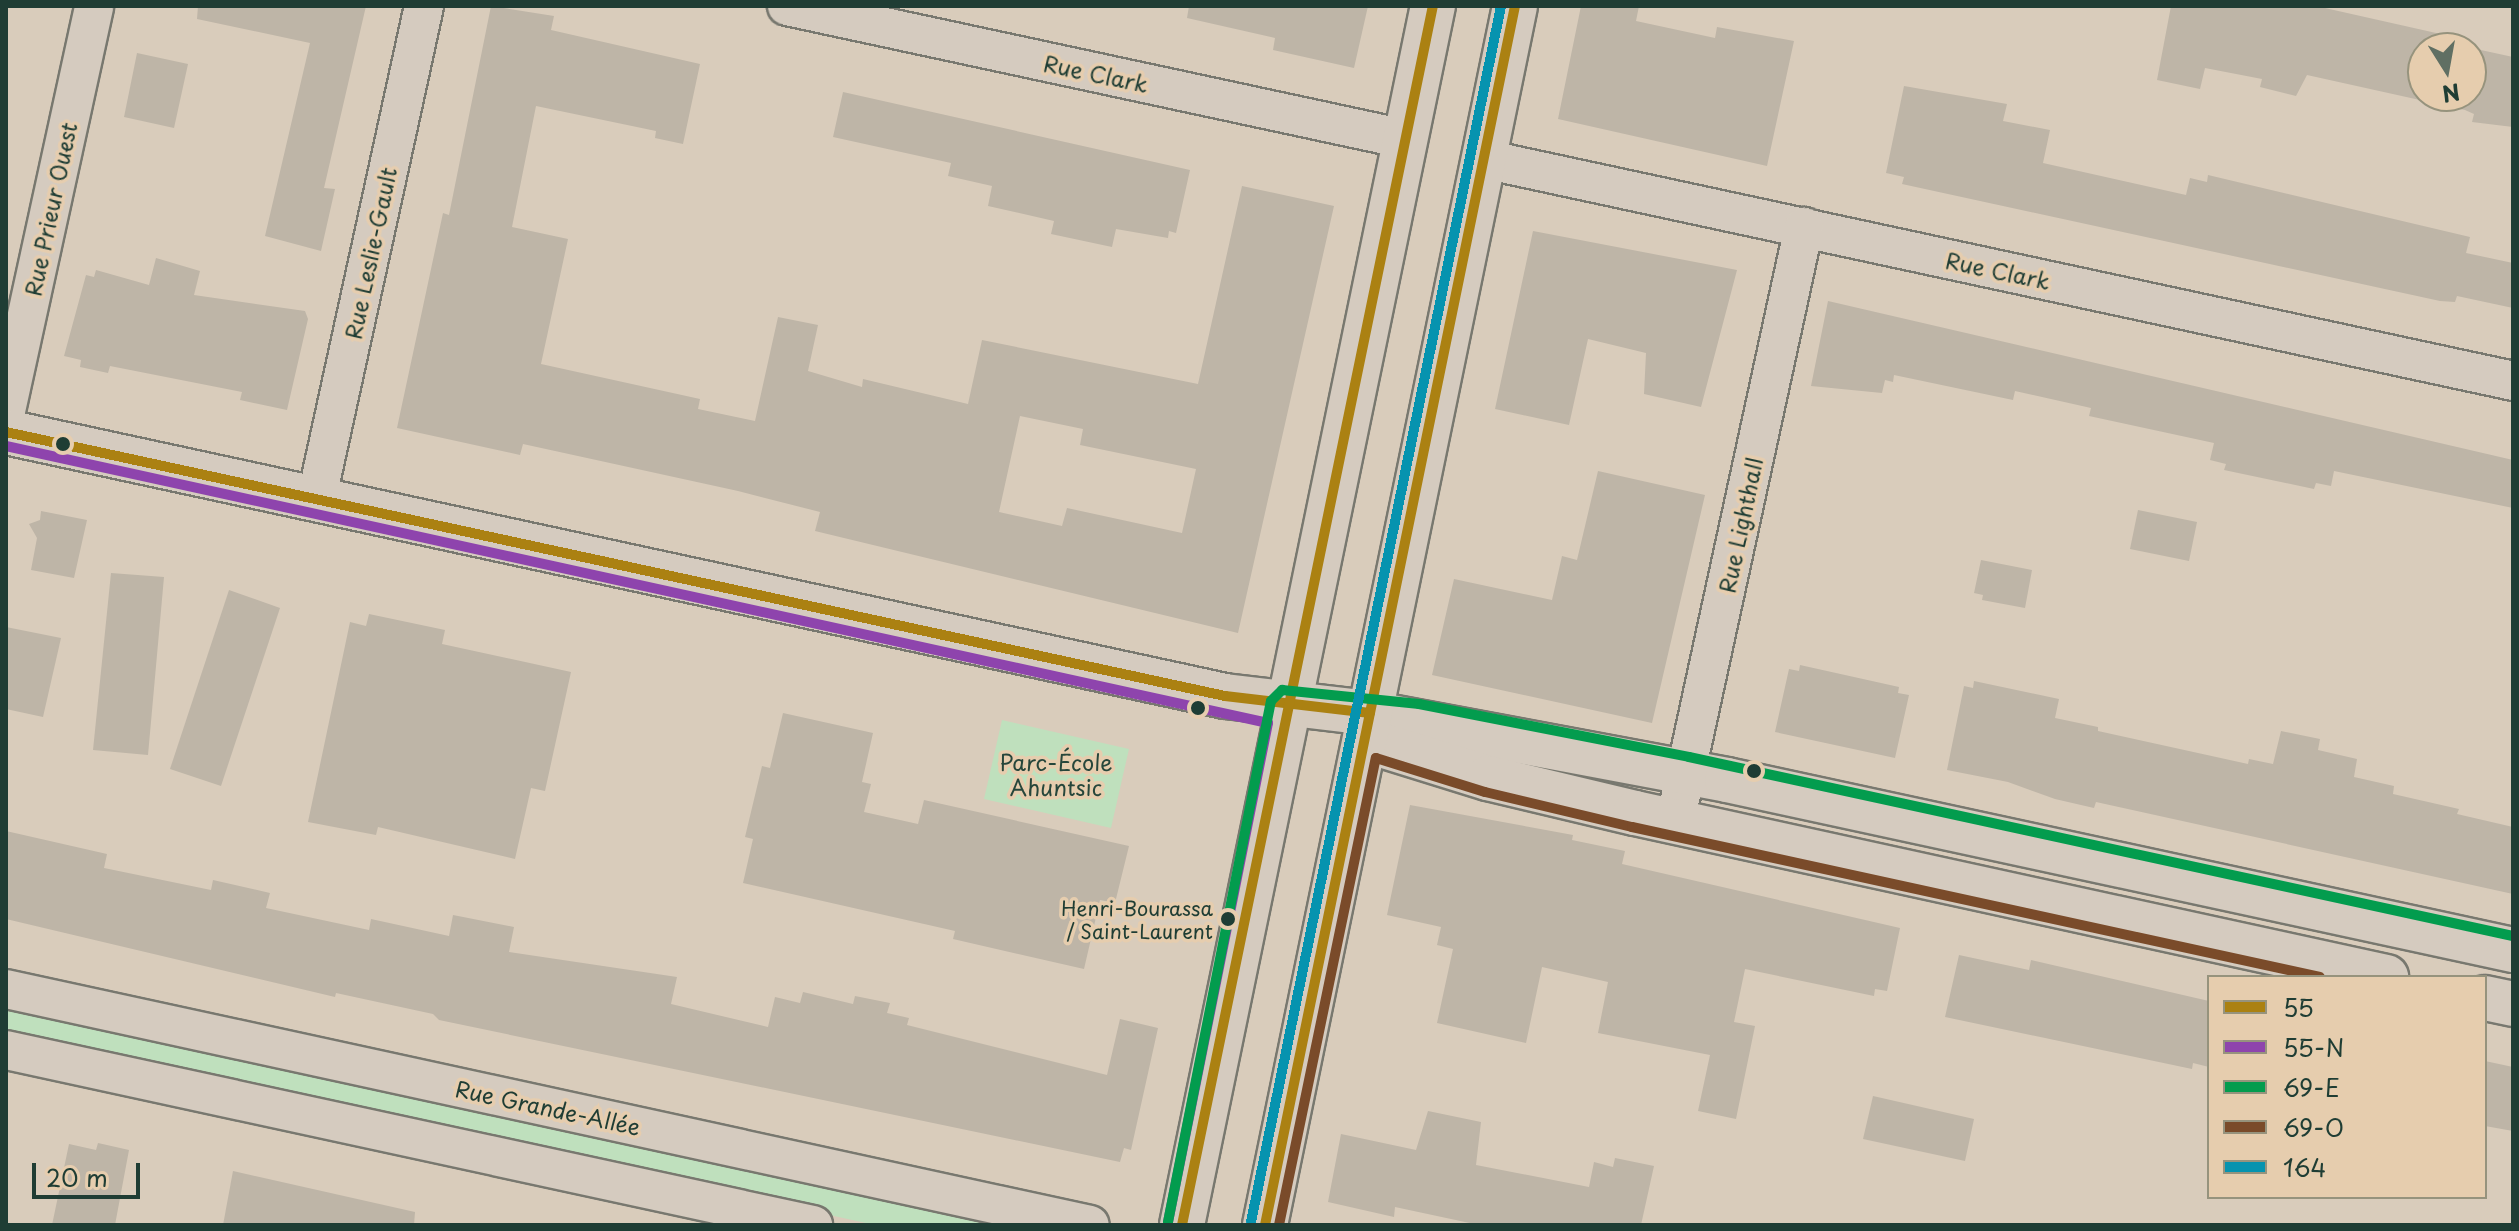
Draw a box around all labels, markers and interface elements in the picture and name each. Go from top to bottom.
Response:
north arrow [2407,32,2487,112]
street label: Rue Clark [1041,49,1151,97]
text: N [2440,76,2463,112]
street label: Rue Prieur Ouest [19,119,81,299]
street label: Rue Leslie-Gault [339,164,401,342]
street label: Rue Clark [1943,246,2053,294]
unlabelled marker [55,436,71,452]
street label: Rue Lighthall [1713,454,1767,596]
unlabelled marker [1190,700,1206,716]
park label: Parc-École Ahuntsic [999,748,1113,800]
unlabelled marker [1746,763,1762,779]
place label: Henri-Bourassa / Saint-Laurent [1061,896,1213,943]
marker: Henri-Bourassa / Saint-Laurent [1220,911,1236,927]
legend [2207,975,2487,1199]
text: 55 [2283,989,2314,1025]
text: 55-N [2283,1029,2344,1065]
text: 69-E [2283,1069,2340,1105]
street label: Rue Grande-Allée [452,1074,644,1140]
text: 69-O [2283,1109,2344,1145]
scale bar [36,1147,144,1197]
text: 164 [2283,1149,2326,1185]
text: 20 m [46,1159,108,1195]

